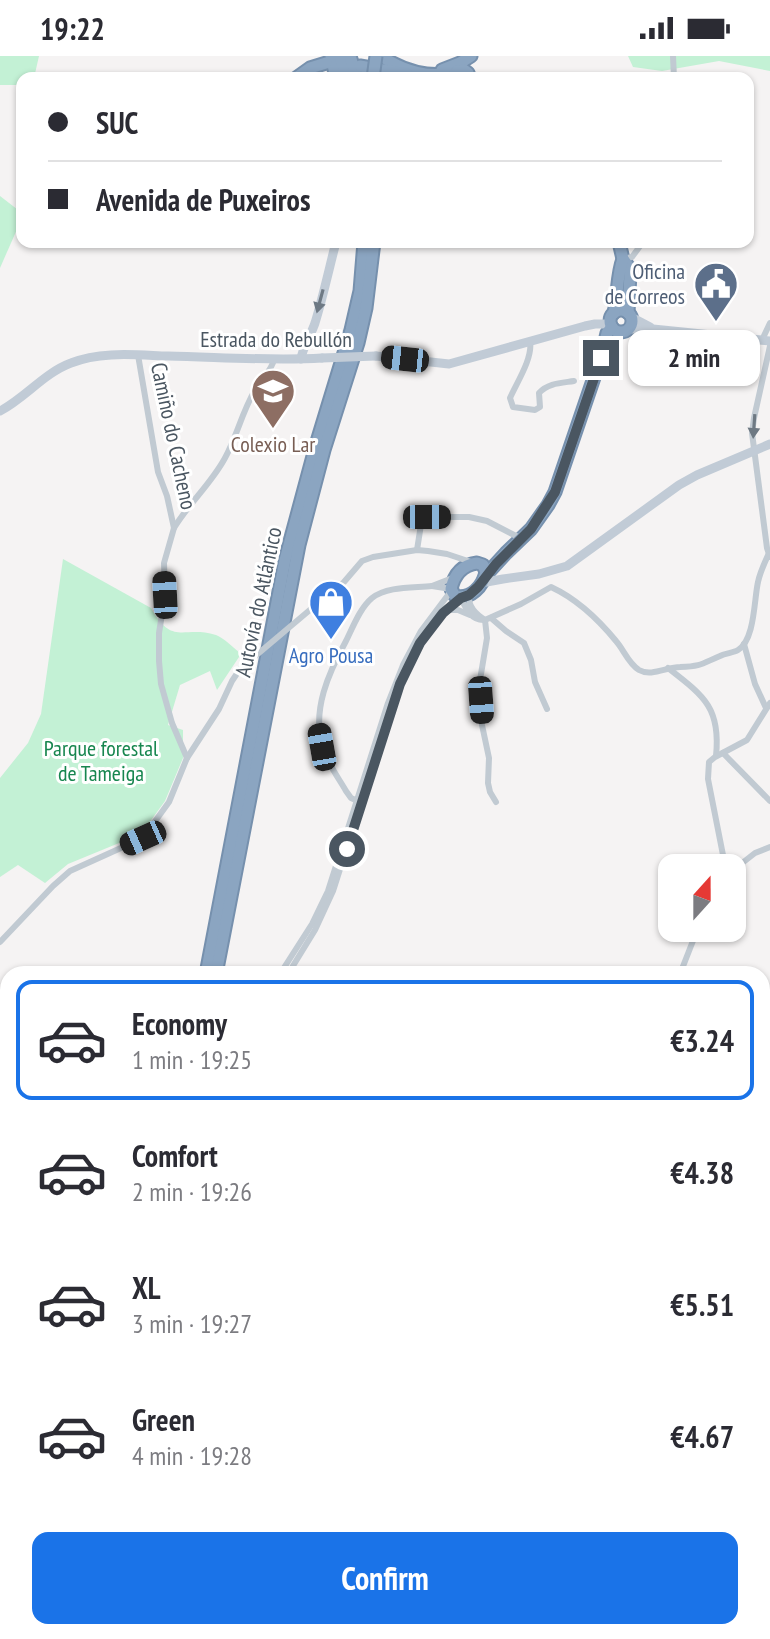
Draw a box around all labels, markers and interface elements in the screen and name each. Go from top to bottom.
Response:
text: 19:22 [40,9,105,48]
text: SUC [96,103,138,142]
text: Avenida de Puxeiros [96,180,310,219]
place label: Oficina de Correos [605,257,685,310]
public building icon: Oficina de Correos [692,260,740,323]
one-way arrow [314,289,326,314]
street label: Estrada do Rebullón [200,325,352,353]
callout: 2 min [629,330,761,386]
route end [583,340,619,376]
text: 2 min [668,341,720,374]
car [380,345,430,373]
street label: Camiño do Cacheno [145,360,203,512]
school or university icon: Colexio Lar [249,367,297,430]
one-way arrow [747,414,760,439]
place label: Colexio Lar [231,430,315,458]
car [403,505,451,529]
street label: Autovía do Atlántico [228,524,288,680]
car [152,570,178,620]
shop icon: Agro Pousa [307,578,355,641]
place label: Agro Pousa [289,641,373,669]
car [467,675,495,725]
car [306,721,338,773]
park label: Parque forestal de Tameiga [44,734,159,787]
car [116,817,170,859]
route start [329,831,365,867]
north arrow [658,854,746,942]
map controls [658,854,746,942]
icon: car [36,1004,108,1076]
text: Economy [132,1004,227,1043]
text: €3.24 [670,1021,734,1060]
text: 1 min · 19:25 [132,1043,252,1076]
icon: car [36,1136,108,1208]
text: Comfort [132,1136,218,1175]
text: €4.38 [670,1153,734,1192]
text: 2 min · 19:26 [132,1175,252,1208]
icon: car [36,1268,108,1340]
text: XL [132,1268,161,1307]
text: €5.51 [670,1285,734,1324]
text: 3 min · 19:27 [132,1307,252,1340]
icon: car [36,1400,108,1472]
text: Green [132,1400,195,1439]
text: €4.67 [670,1417,734,1456]
text: 4 min · 19:28 [132,1439,252,1472]
button: Confirm [32,1532,738,1624]

